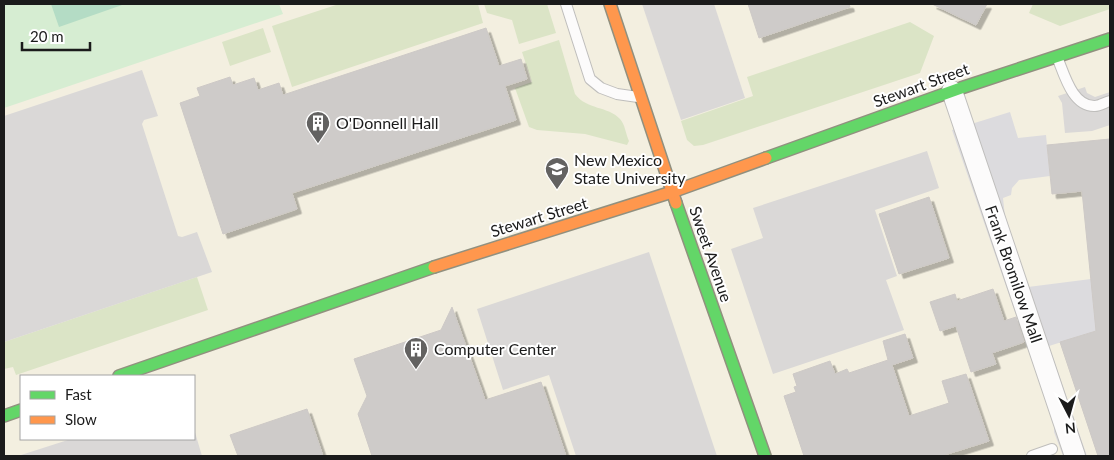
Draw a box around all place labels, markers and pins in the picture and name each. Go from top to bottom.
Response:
building icon: O'Donnell Hall [305,110,331,144]
place label: O'Donnell Hall [336,113,439,132]
place label: New Mexico State University [574,150,686,187]
school or university icon: New Mexico State University [544,156,570,190]
building icon: Computer Center [403,336,429,370]
place label: Computer Center [434,339,556,358]

